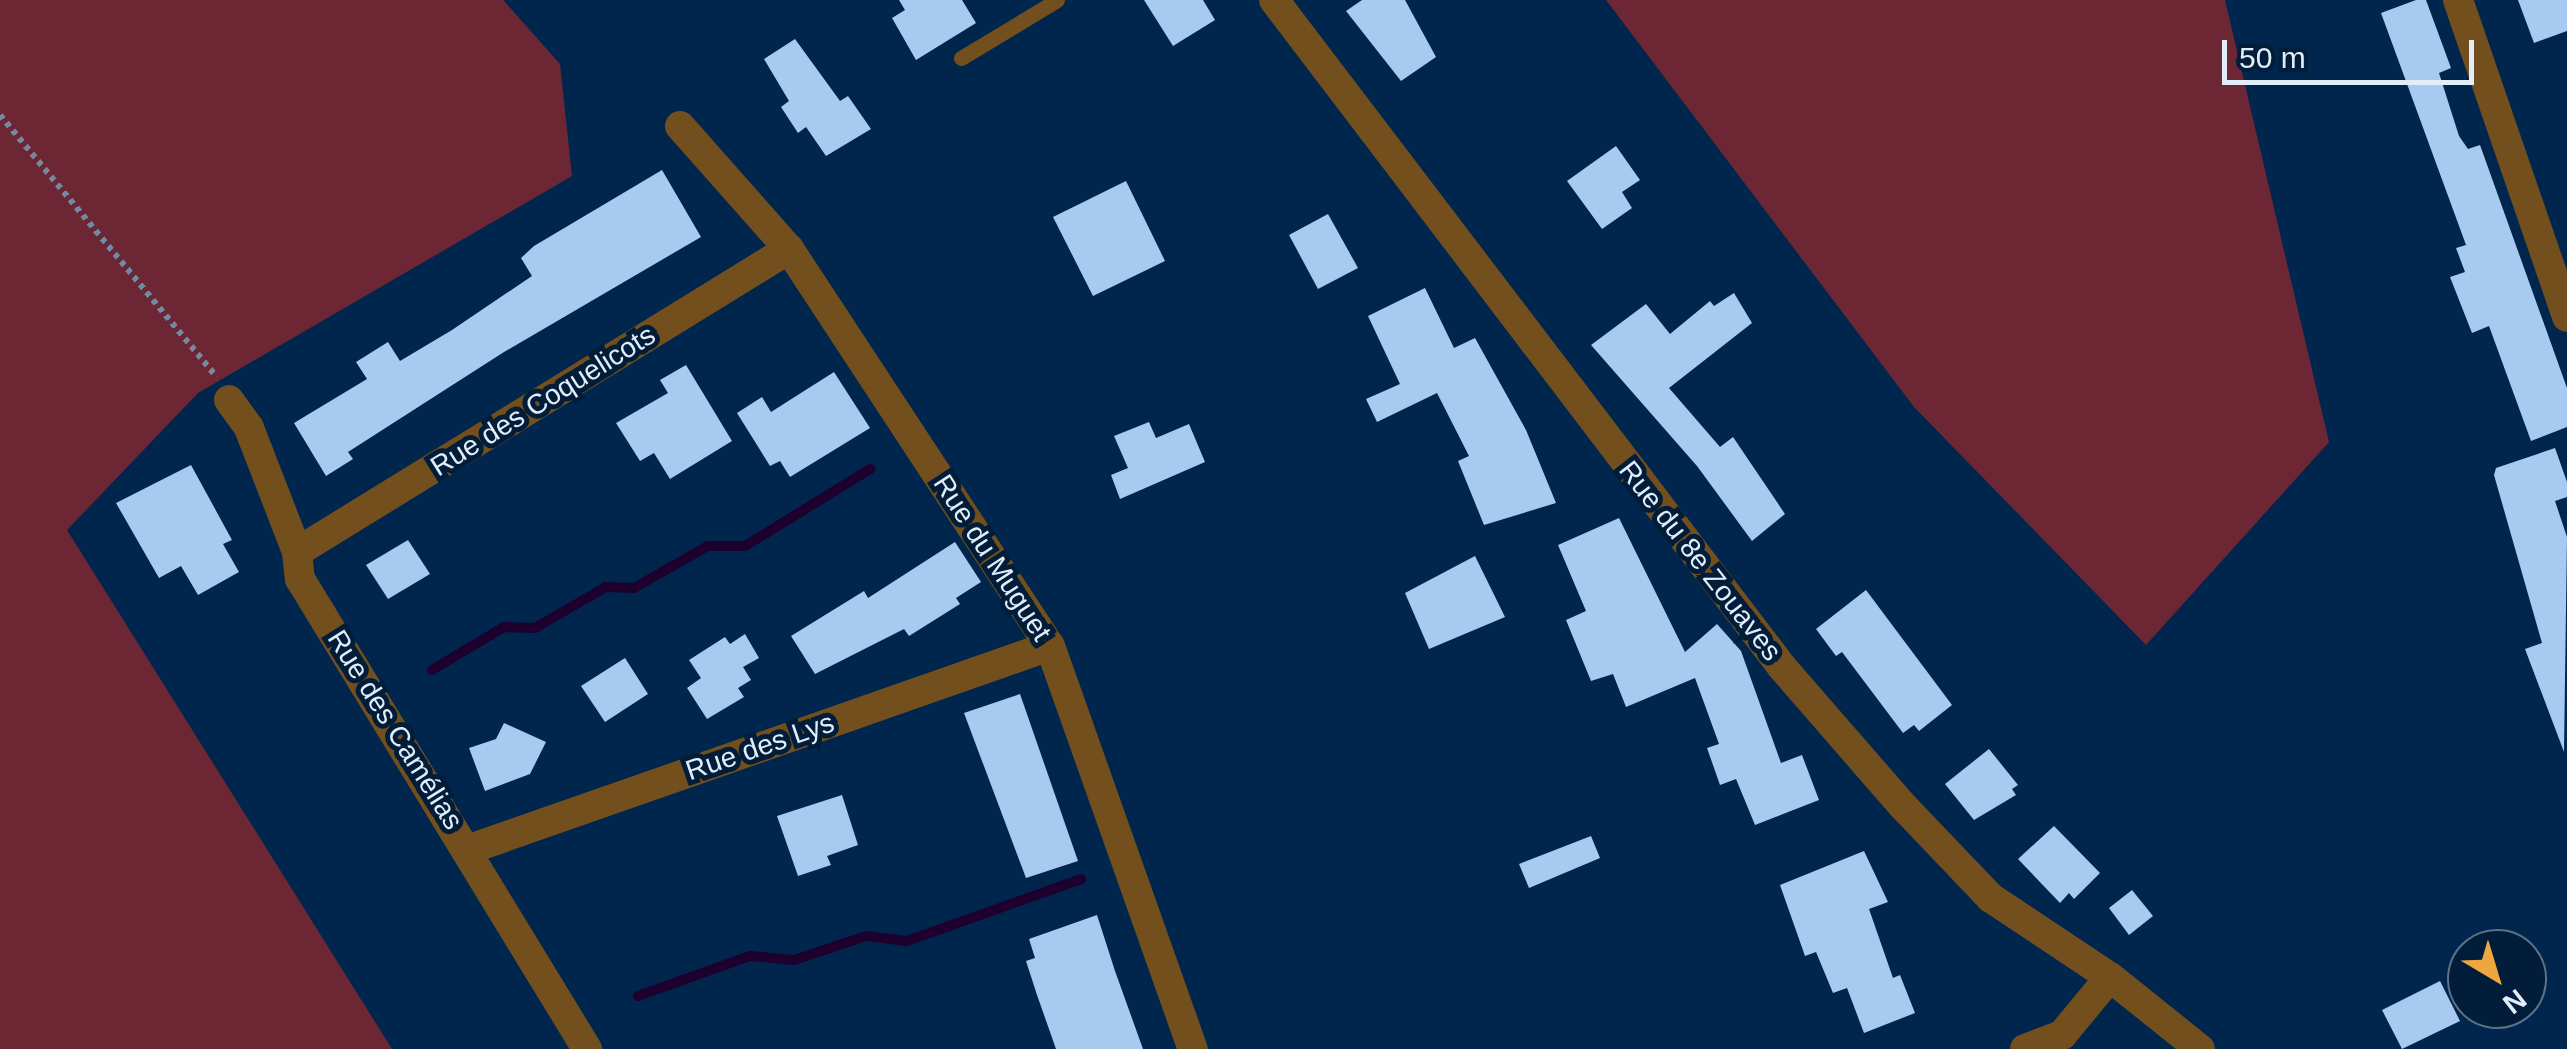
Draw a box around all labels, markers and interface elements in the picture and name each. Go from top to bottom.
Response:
scale bar [2227,20,2480,82]
text: 50 m [2239,41,2306,74]
street label: Rue des Coquelicots [425,318,661,484]
street label: Rue du 8e Zouaves [1612,454,1788,668]
street label: Rue du Muguet [926,469,1058,647]
street label: Rue des Camélias [320,624,470,836]
street label: Rue des Lys [681,706,839,788]
north arrow [2447,929,2547,1029]
text: N [2497,983,2532,1020]

